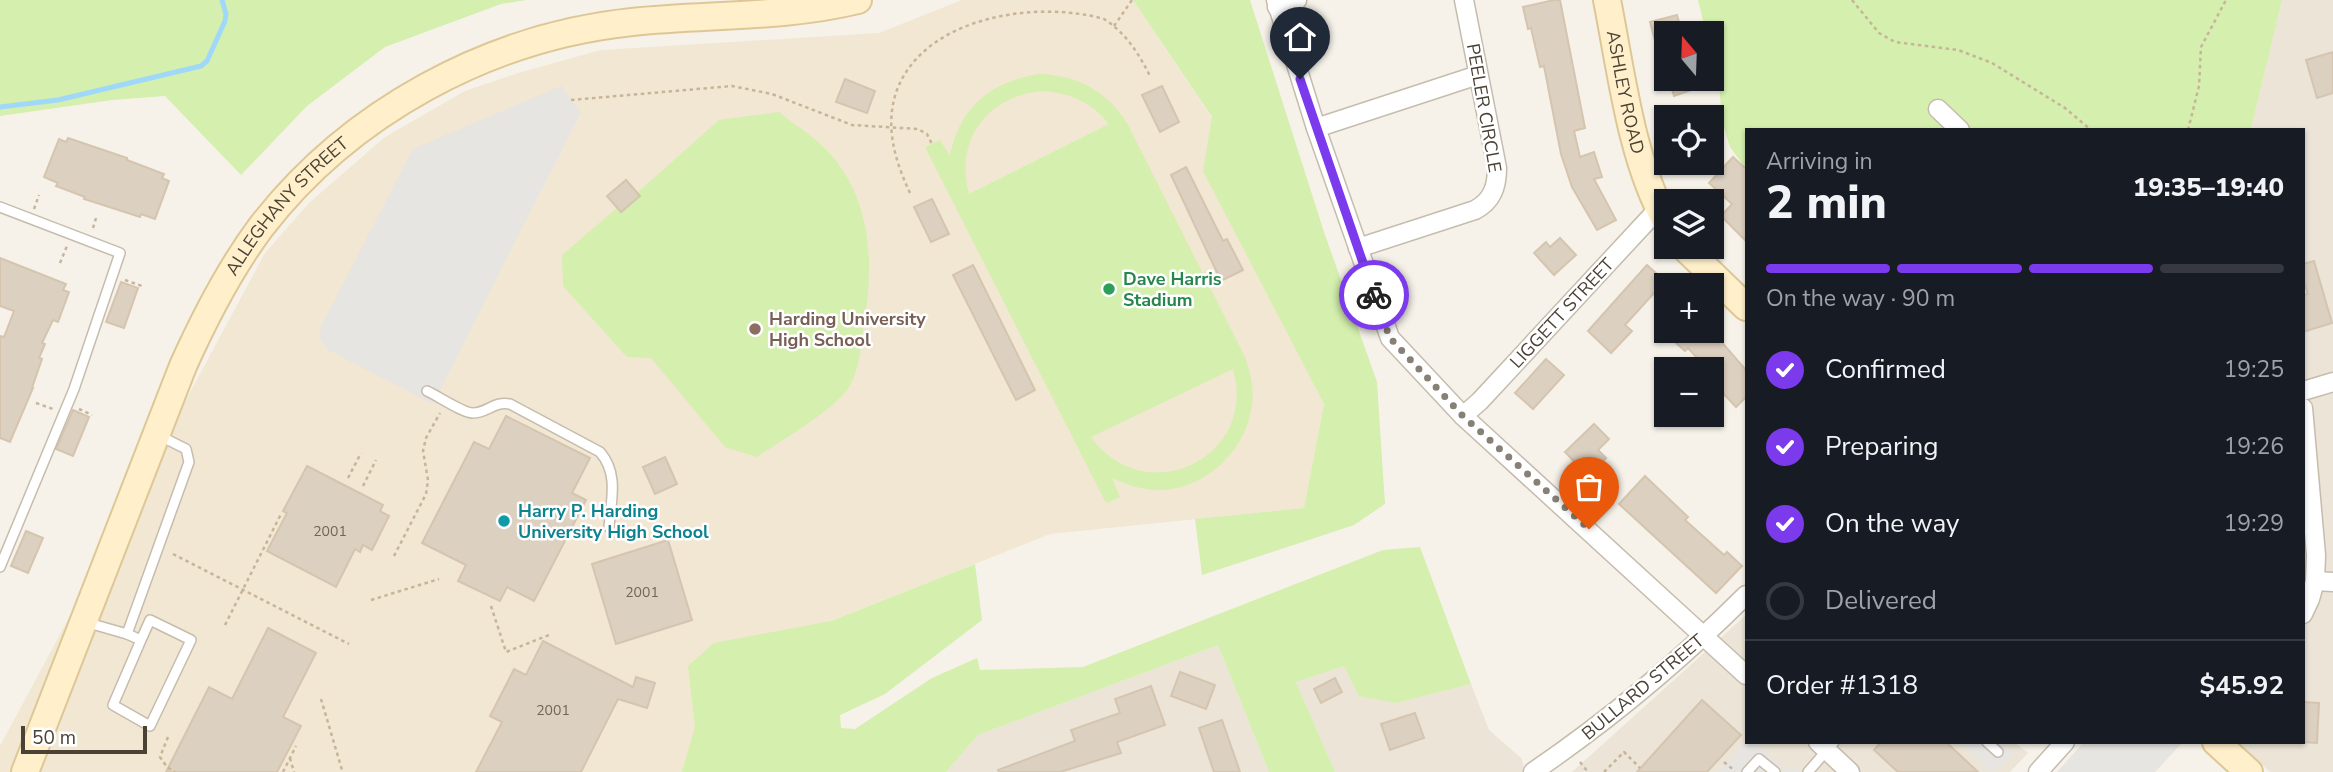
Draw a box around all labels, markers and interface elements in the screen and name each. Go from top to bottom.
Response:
pin [1270,7,1330,79]
icon: home [1281,18,1319,56]
north arrow [1654,21,1724,91]
map controls [1654,21,1724,427]
street label: ASHLEY ROAD [1601,29,1650,157]
street label: PEELER CIRCLE [1461,42,1507,174]
button: locate [1654,105,1724,175]
street label: ALLEGHANY STREET [220,131,353,280]
text: Arriving in [1766,146,1873,177]
text: 19:35–19:40 [2133,170,2284,205]
text: 2 min [1766,171,1887,234]
button: layers [1654,189,1724,259]
street label: LIGGETT STREET [1505,253,1619,373]
courier [1339,260,1409,330]
place label: Dave Harris Stadium [1123,267,1222,312]
button: + [1654,273,1724,343]
icon: bike [1355,276,1393,314]
marker: Dave Harris Stadium [1101,281,1117,297]
text: On the way · 90 m [1766,283,1955,314]
place label: Harding University High School [769,307,926,352]
marker: Harding University High School [747,321,763,337]
icon: check [1766,351,1804,389]
text: Confirmed [1825,352,1946,387]
text: 19:25 [2224,354,2284,385]
button: − [1654,357,1724,427]
icon: check [1766,428,1804,466]
text: Preparing [1825,429,1938,464]
text: 19:26 [2224,431,2284,462]
pin [1559,457,1619,529]
icon: bag [1570,468,1608,506]
place label: Harry P. Harding University High School [518,499,709,544]
icon: check [1766,505,1804,543]
text: On the way [1825,506,1959,541]
text: 19:29 [2224,508,2284,539]
marker: Harry P. Harding University High School [496,513,512,529]
house number: 2001 [313,522,347,541]
house number: 2001 [625,583,659,602]
text: Delivered [1825,583,1937,618]
street label: BULLARD STREET [1577,629,1709,745]
text: Order #1318 [1766,668,1918,703]
text: $45.92 [2200,668,2284,703]
house number: 2001 [536,701,570,720]
scale bar [21,723,147,755]
text: 50 m [32,725,76,751]

